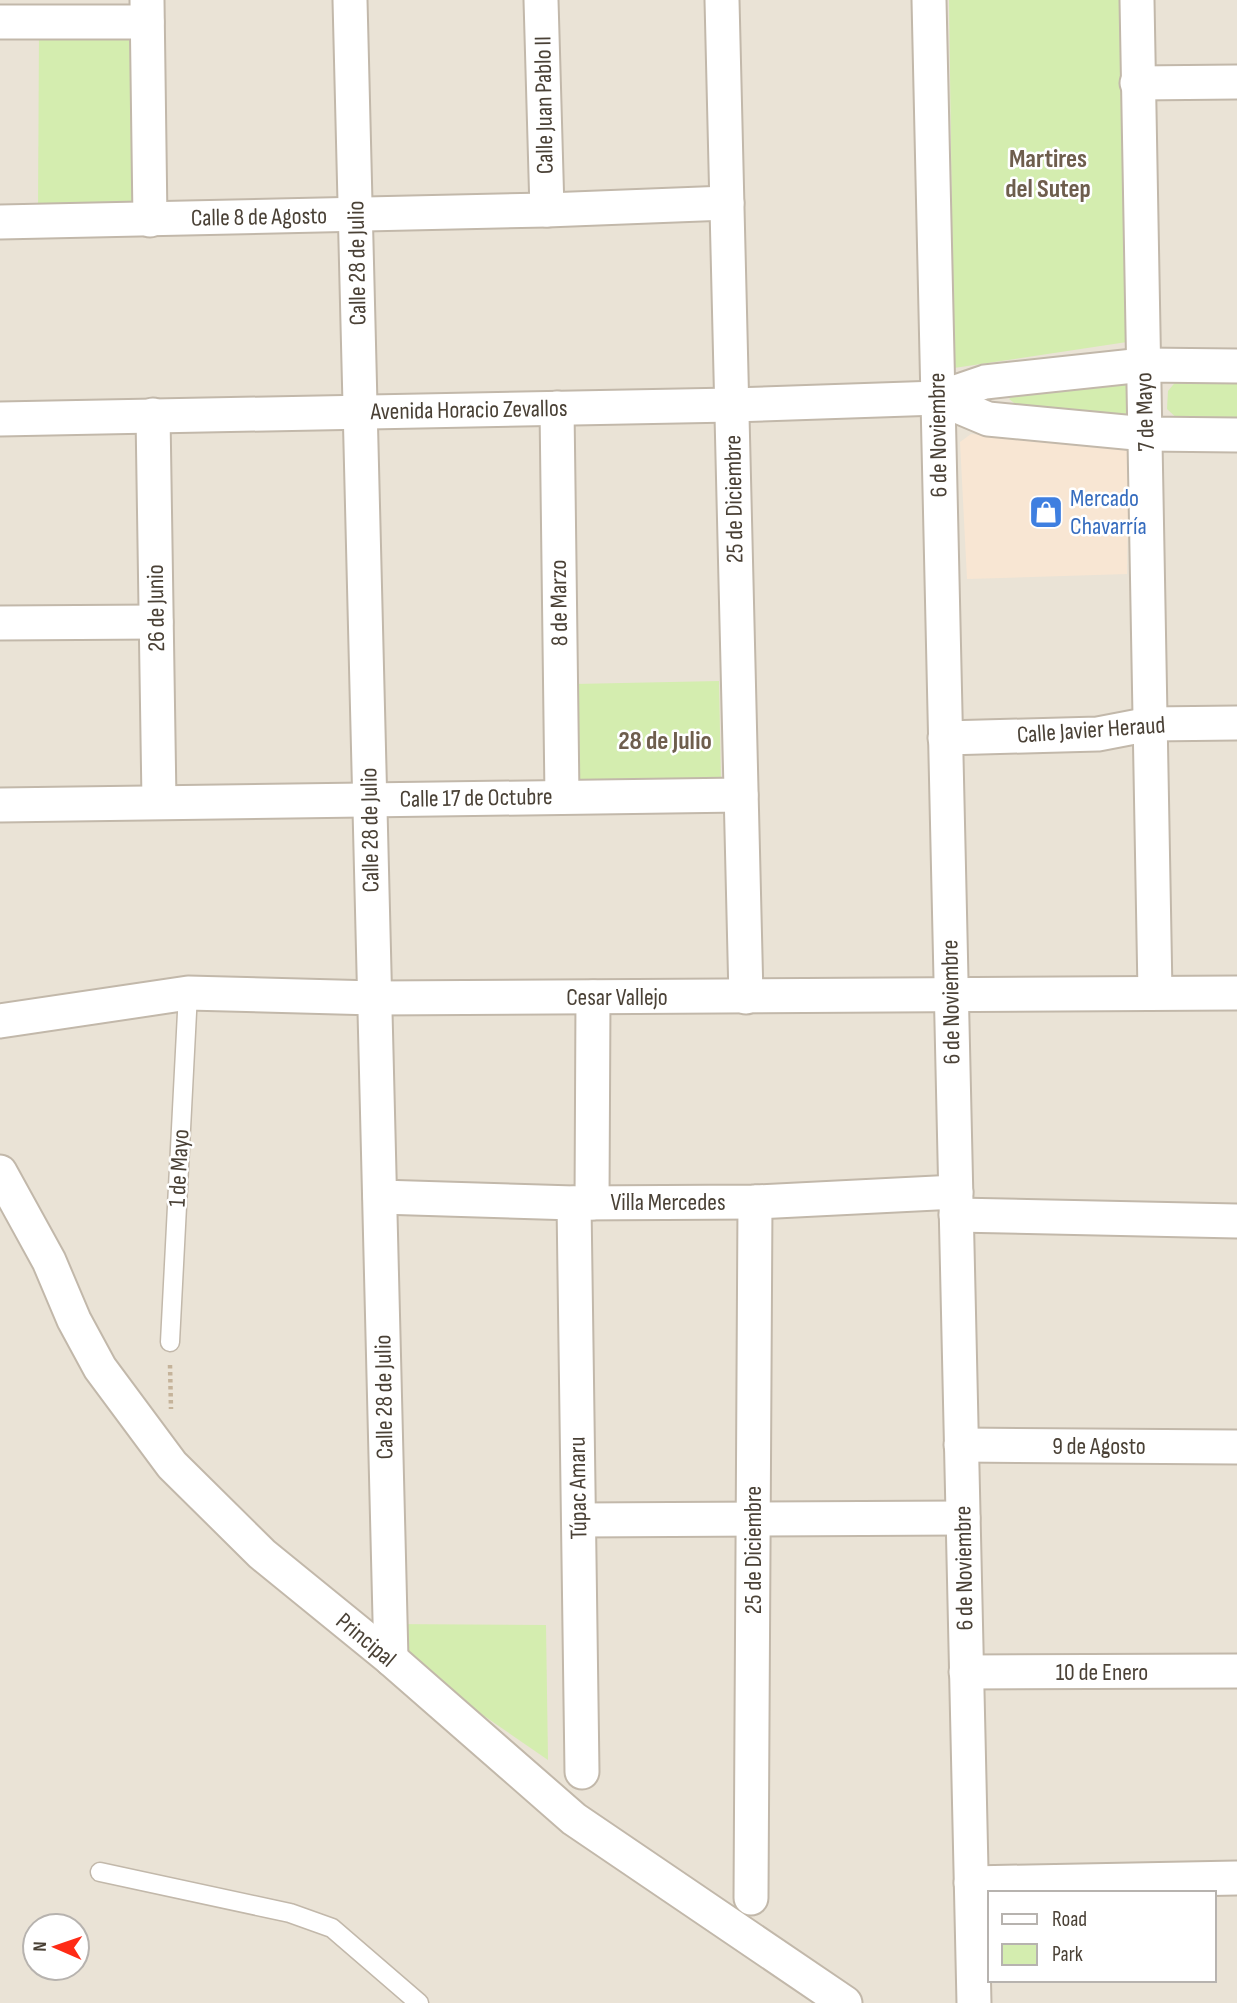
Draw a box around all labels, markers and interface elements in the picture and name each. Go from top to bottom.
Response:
street label: Calle Juan Pablo II [528,36,560,174]
district label: Martires del Sutep [1005,144,1091,205]
street label: Calle 28 de Julio [341,200,373,326]
street label: Calle 8 de Agosto [191,201,327,233]
street label: 6 de Noviembre [922,372,954,498]
street label: 7 de Mayo [1129,372,1161,452]
street label: Avenida Horacio Zevallos [369,394,568,426]
street label: 25 de Diciembre [718,435,750,563]
place label: Mercado Chavarría [1070,484,1147,541]
shop icon: Mercado Chavarría [1027,493,1065,531]
street label: 8 de Marzo [544,560,574,646]
street label: 26 de Junio [141,564,171,652]
street label: Calle Javier Heraud [1016,710,1166,750]
district label: 28 de Julio [618,726,712,757]
street label: Calle 28 de Julio [354,767,386,893]
street label: Calle 17 de Octubre [399,782,553,814]
street label: 6 de Noviembre [935,939,967,1065]
street label: Cesar Vallejo [566,983,668,1012]
street label: 1 de Mayo [162,1128,196,1208]
street label: Villa Mercedes [610,1188,726,1217]
street label: Calle 28 de Julio [368,1334,400,1460]
street label: 9 de Agosto [1052,1432,1146,1461]
street label: Túpac Amaru [563,1436,593,1540]
street label: 25 de Diciembre [739,1486,768,1614]
street label: 6 de Noviembre [948,1505,980,1631]
street label: Principal [330,1607,402,1673]
street label: 10 de Enero [1056,1658,1148,1687]
legend [988,1891,1216,1982]
text: Road [1052,1907,1087,1932]
north arrow [21,1912,91,1982]
text: N [29,1941,52,1952]
text: Park [1052,1942,1083,1967]

